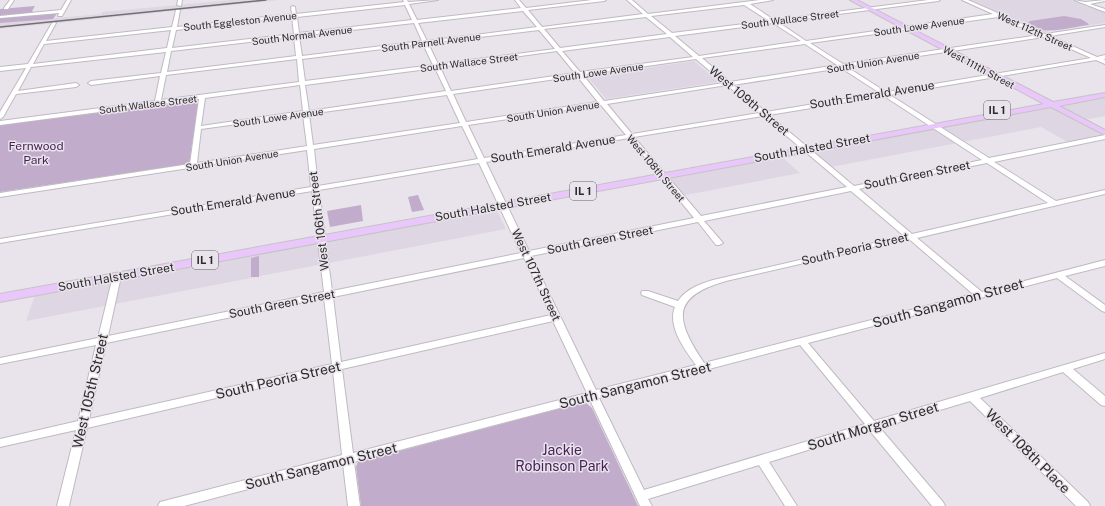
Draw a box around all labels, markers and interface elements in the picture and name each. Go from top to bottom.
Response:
street label: South Wallace Street [740,7,840,31]
street label: South Eggleston Avenue [183,9,298,33]
street label: West 112th Street [995,9,1075,53]
street label: South Lowe Avenue [873,14,965,38]
street label: South Normal Avenue [251,23,353,47]
street label: South Parnell Avenue [381,30,482,54]
street label: West 111th Street [941,43,1017,91]
street label: South Union Avenue [826,49,921,75]
street label: South Wallace Street [419,50,519,74]
street label: South Lowe Avenue [552,60,644,84]
street label: West 109th Street [706,63,792,139]
street label: South Emerald Avenue [808,78,936,112]
street label: South Wallace Street [98,92,198,116]
street label: South Union Avenue [506,98,601,124]
road number: IL 1 [984,101,1010,119]
street label: South Lowe Avenue [232,105,324,129]
street label: South Halsted Street [753,131,872,165]
street label: South Emerald Avenue [489,132,617,166]
street label: West 108th Street [624,132,688,204]
park label: Fernwood Park [8,139,64,167]
street label: South Union Avenue [185,147,280,173]
street label: South Green Street [863,158,972,192]
street label: West 106th Street [306,170,332,272]
road number: IL 1 [570,182,596,200]
street label: South Emerald Avenue [169,185,297,219]
street label: South Halsted Street [434,190,553,224]
street label: South Green Street [546,223,655,257]
street label: West 107th Street [509,227,564,324]
street label: South Peoria Street [800,230,910,268]
road number: IL 1 [192,251,218,269]
street label: South Halsted Street [57,260,176,294]
street label: South Sangamon Street [871,275,1025,331]
street label: South Green Street [228,287,337,321]
street label: West 105th Street [69,332,111,450]
street label: South Peoria Street [214,358,342,402]
street label: South Sangamon Street [557,358,713,412]
street label: South Morgan Street [805,398,941,454]
street label: West 108th Place [982,405,1074,497]
street label: South Sangamon Street [243,439,399,493]
park label: Jackie Robinson Park [515,442,609,474]

